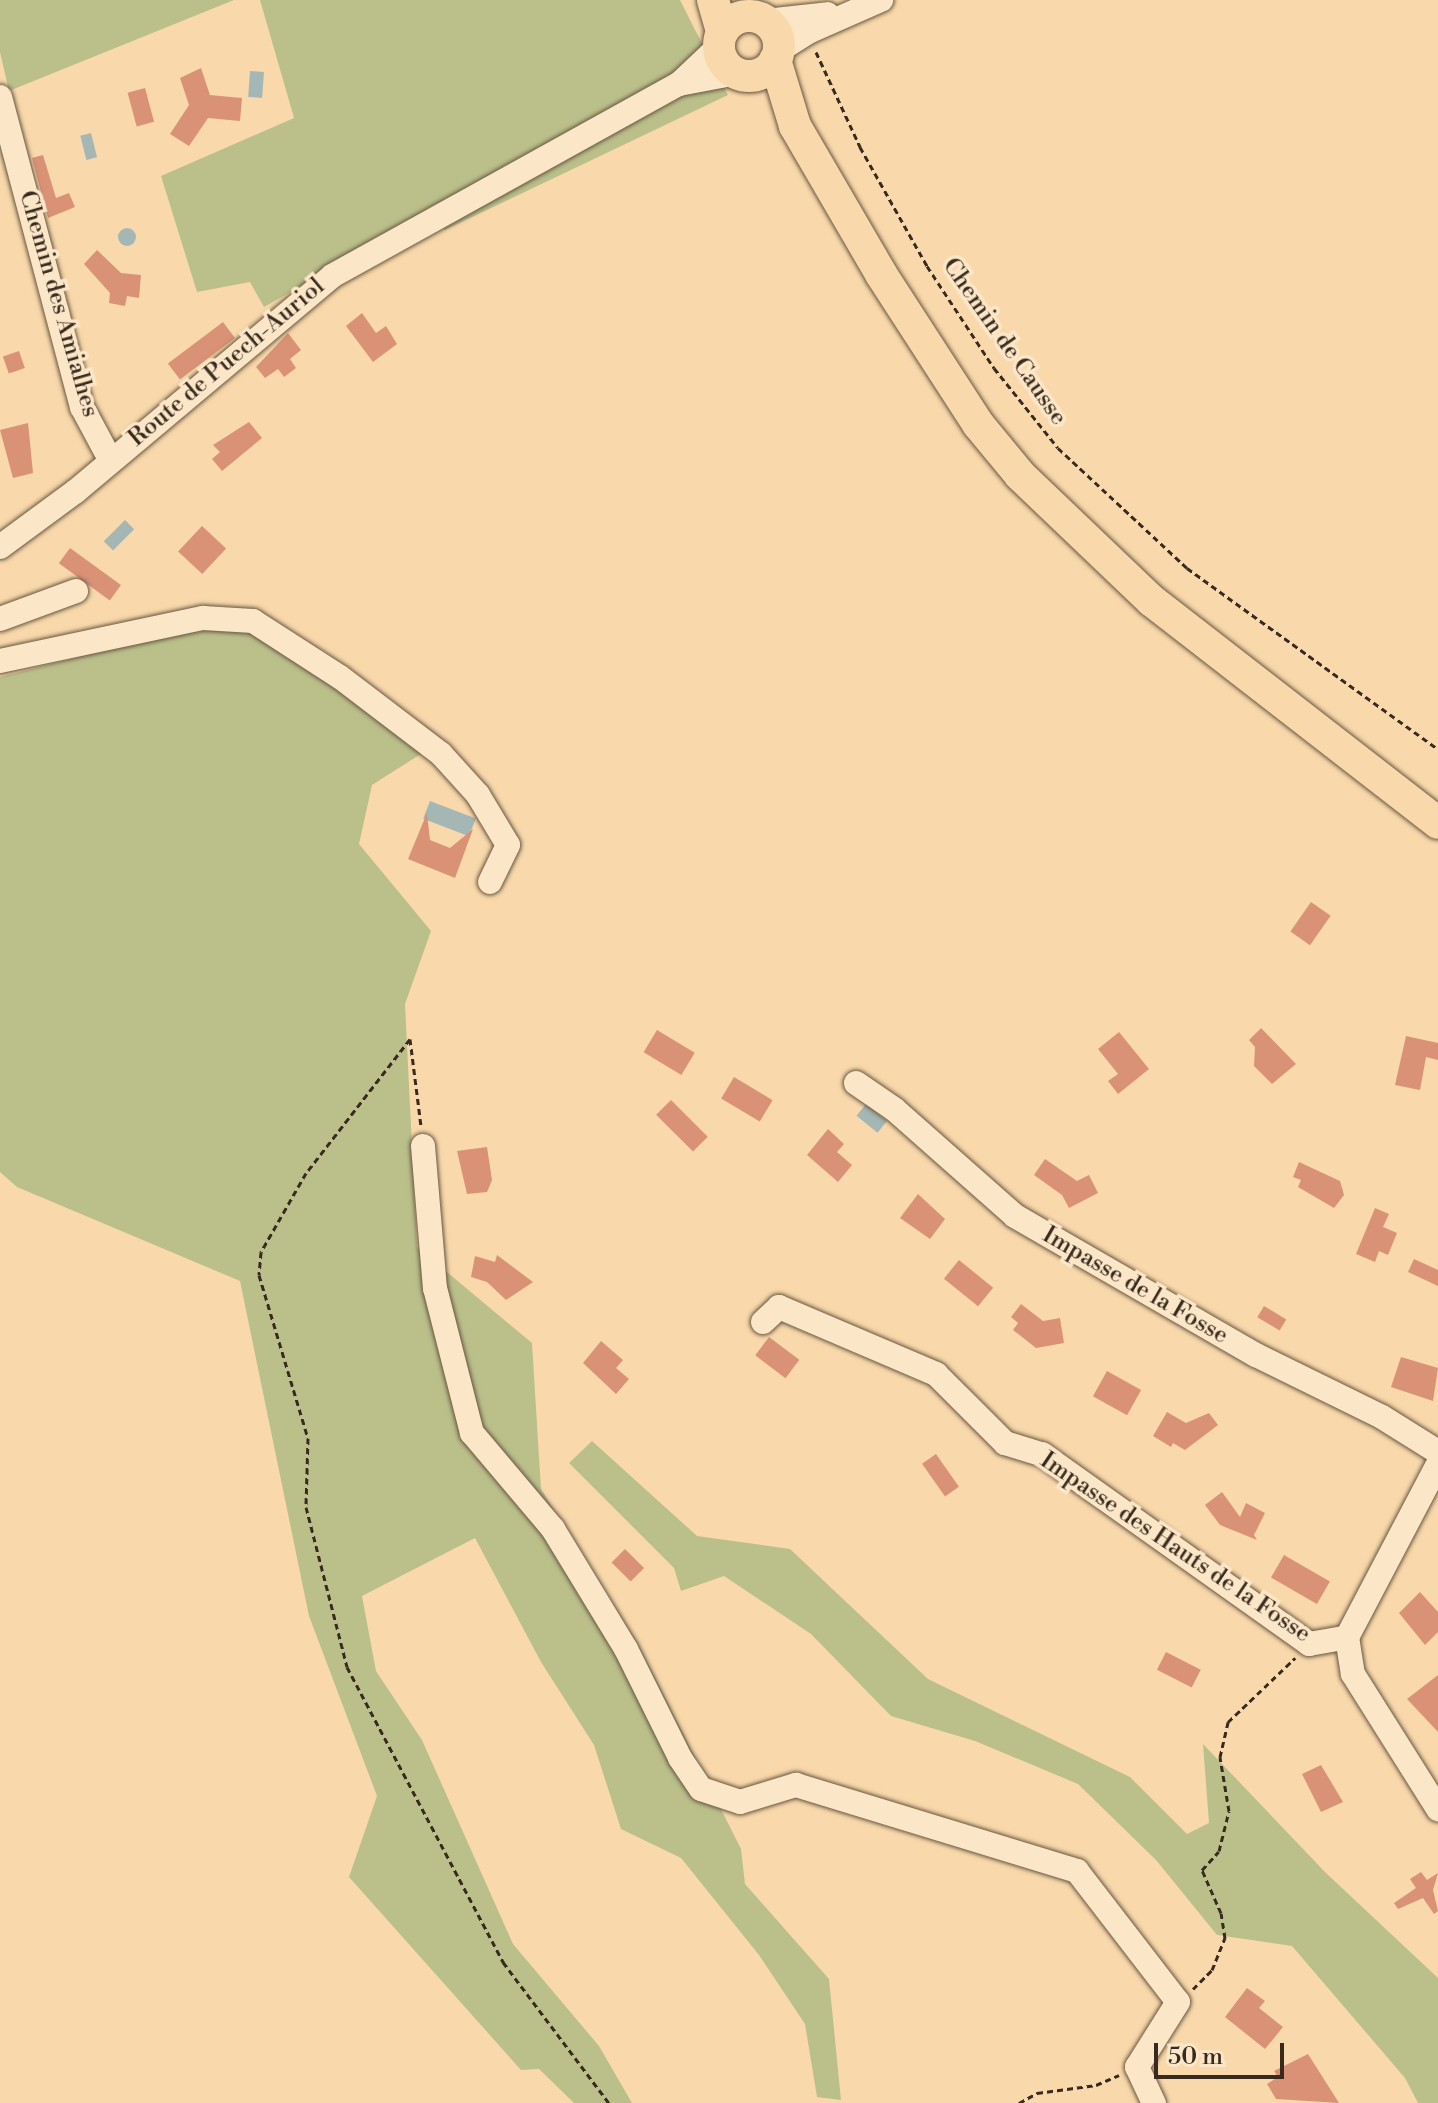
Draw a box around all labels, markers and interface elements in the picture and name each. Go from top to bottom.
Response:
street label: Chemin des Amialhes [12,188,104,420]
street label: Chemin de Causse [936,253,1072,431]
street label: Route de Puech-Auriol [123,273,331,453]
street label: Impasse de la Fosse [1037,1221,1233,1351]
street label: Impasse des Hauts de la Fosse [1034,1447,1316,1649]
scale bar [1158,2027,1288,2077]
text: 50 m [1168,2042,1223,2072]

